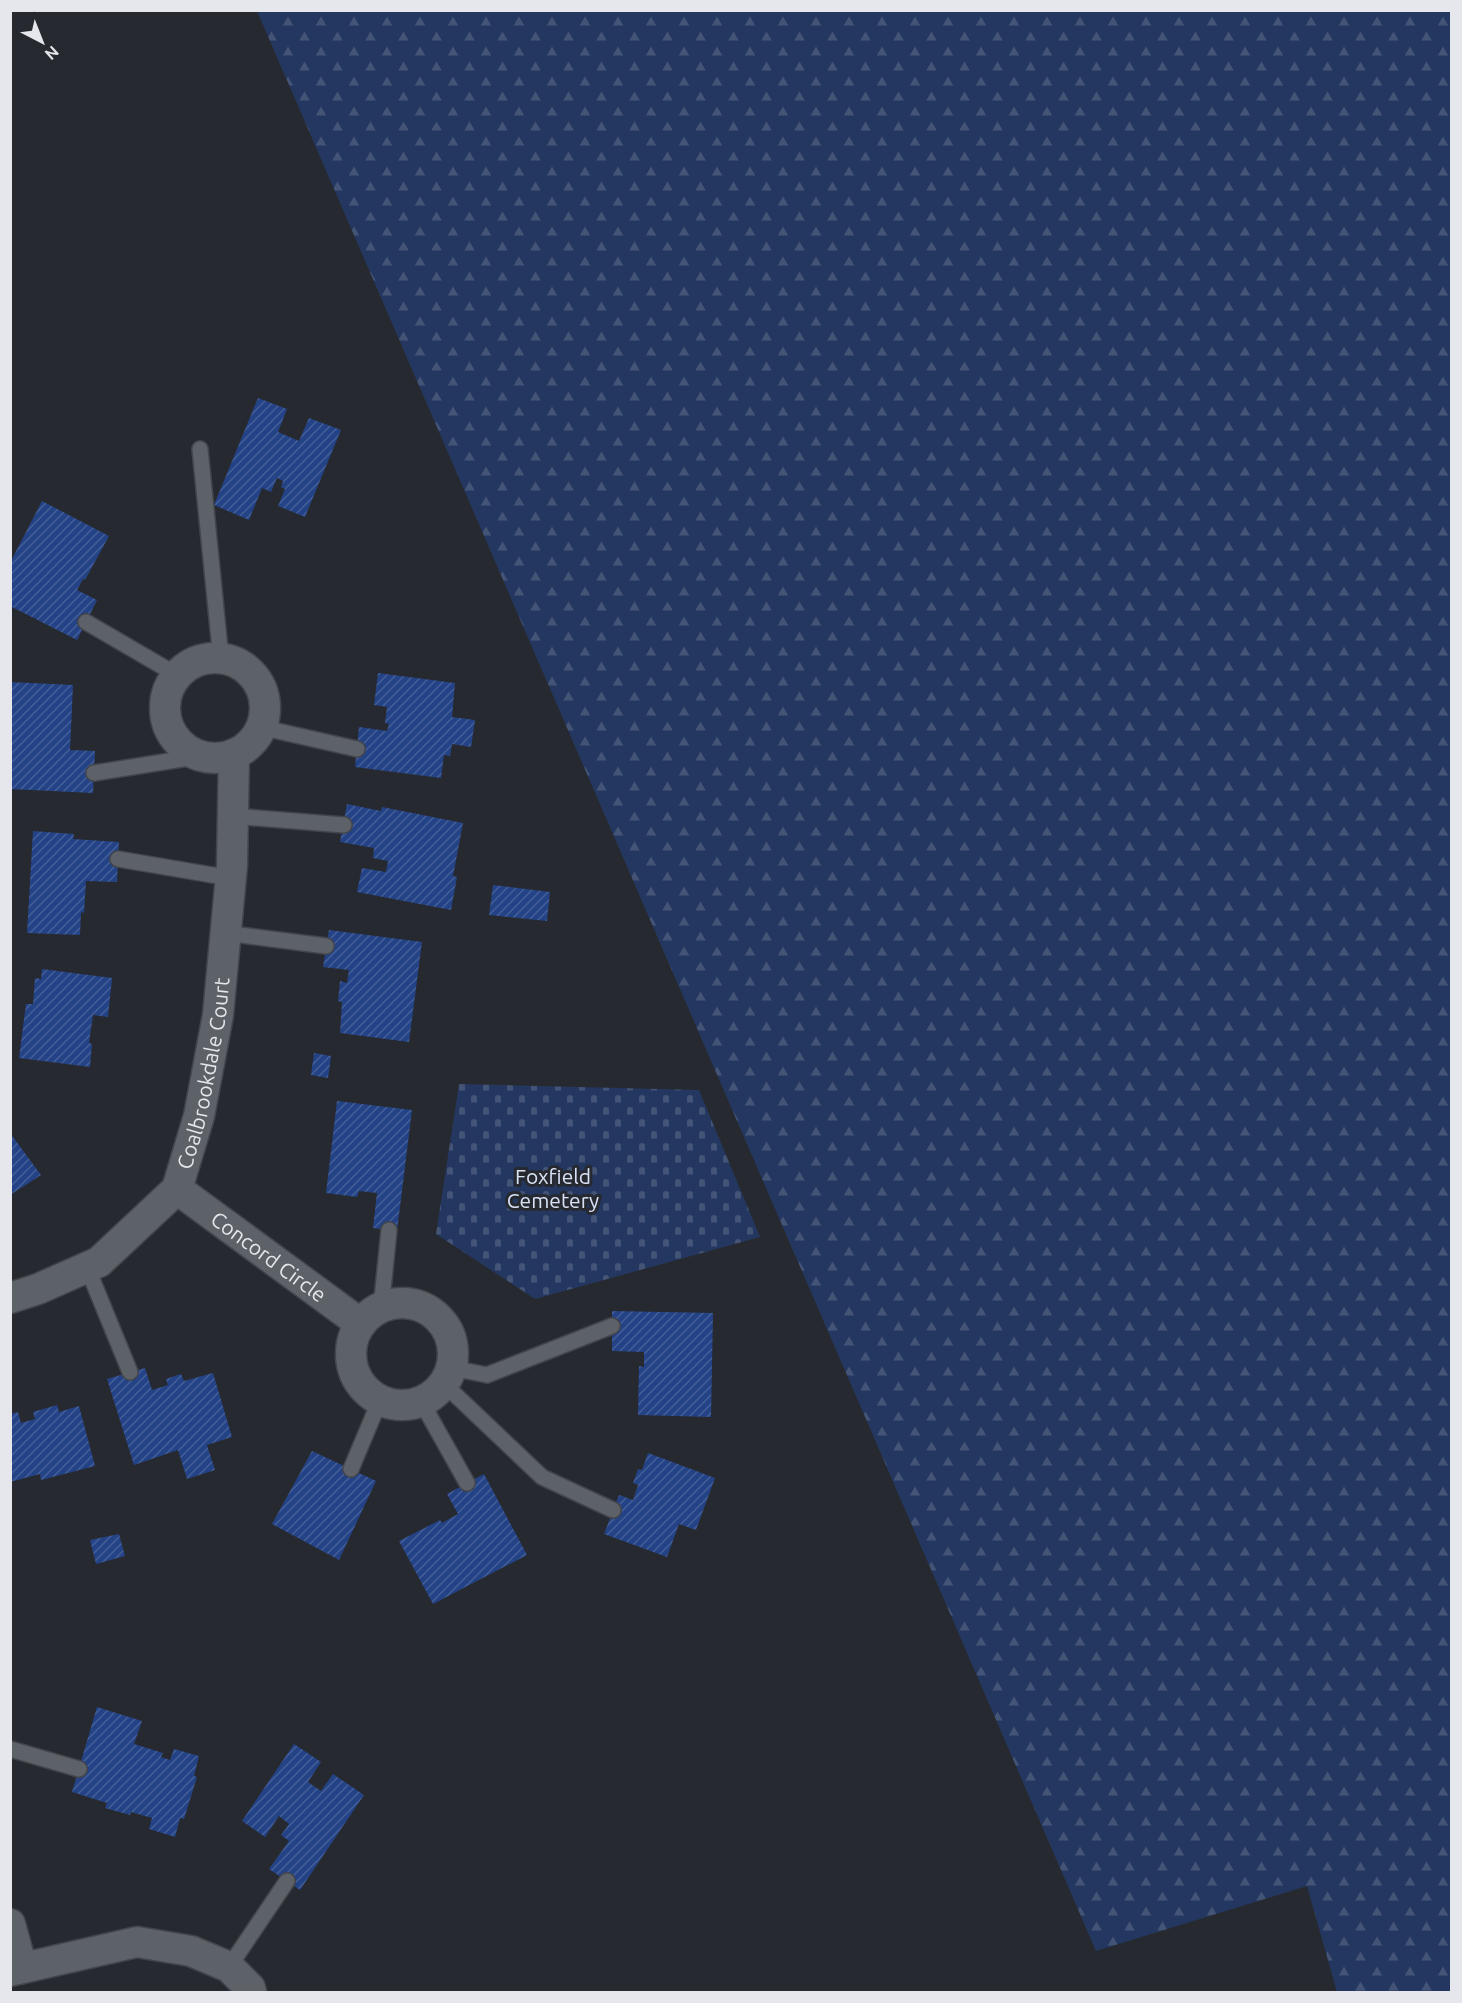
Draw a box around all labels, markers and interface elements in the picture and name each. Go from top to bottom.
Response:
north arrow [12,12,72,72]
text: N [42,42,62,64]
street label: Coalbrookdale Court [172,977,233,1172]
park label: Foxfield Cemetery [507,1164,599,1212]
street label: Concord Circle [207,1206,331,1307]

